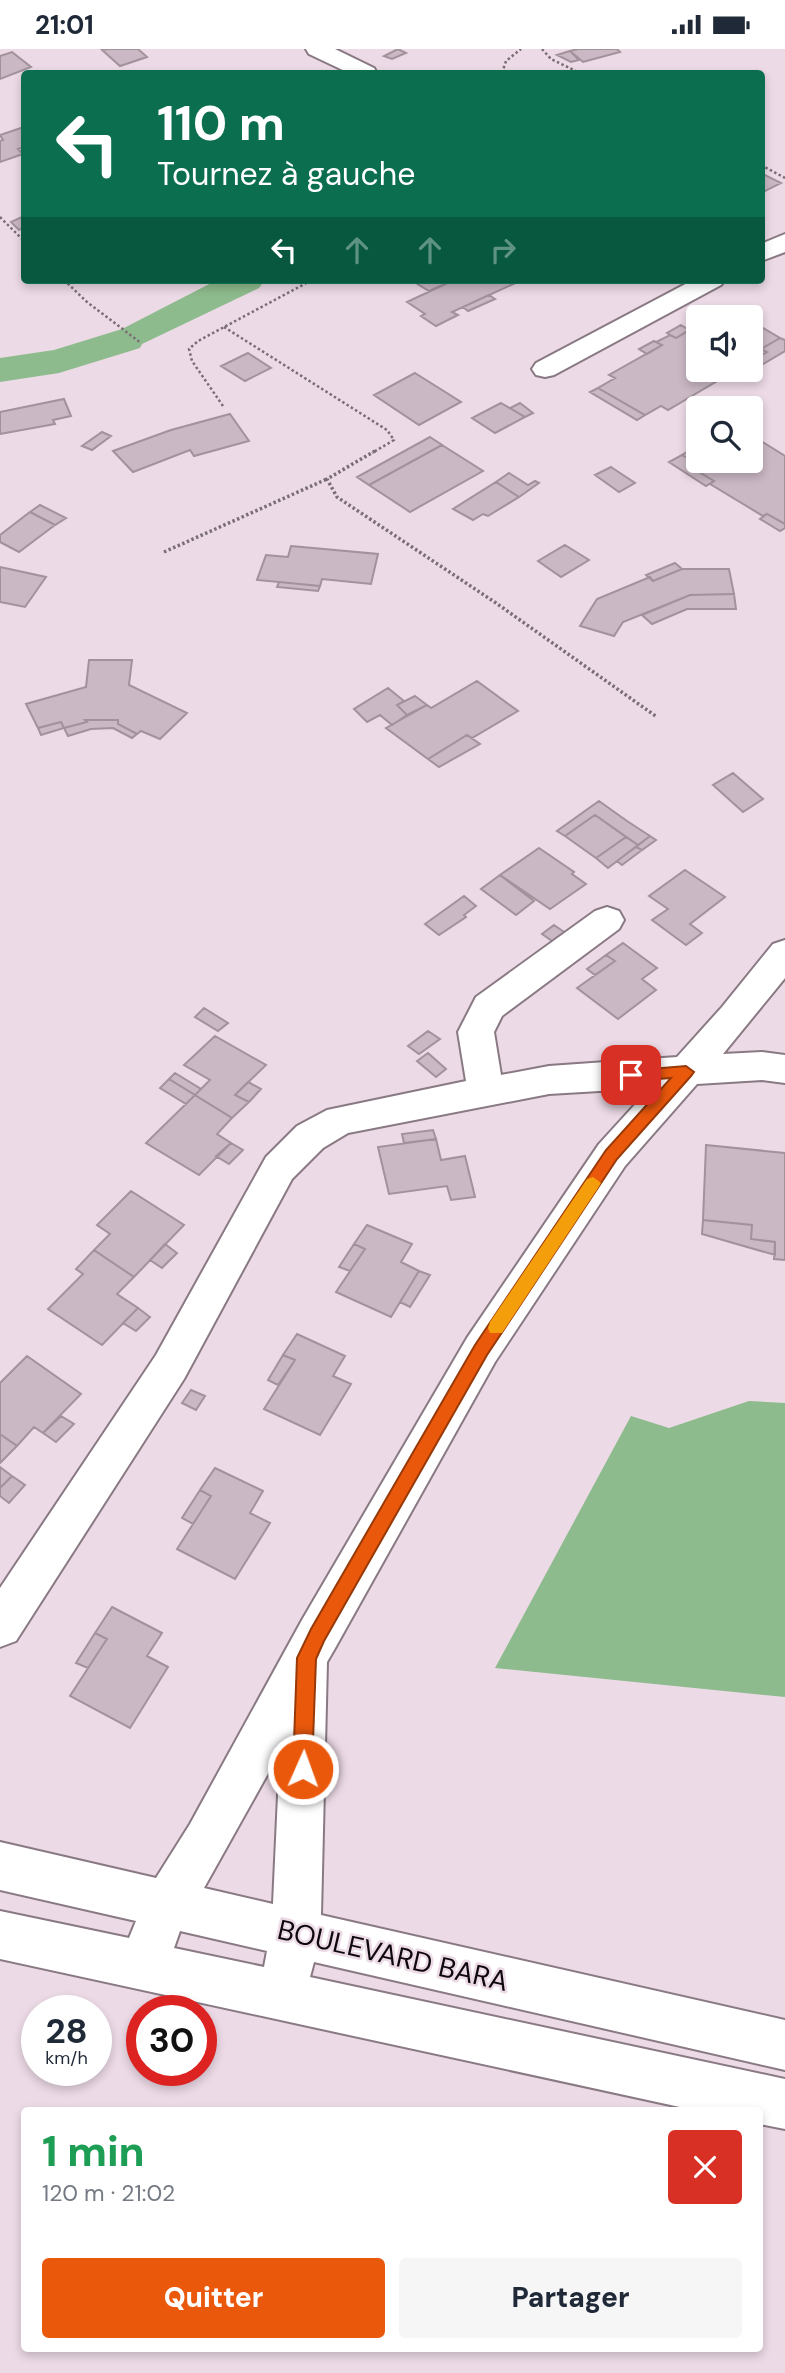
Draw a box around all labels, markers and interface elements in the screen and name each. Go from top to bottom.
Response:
text: 21:01 [35,8,94,42]
text: 110 m [157,91,285,155]
icon: left [42,98,133,189]
text: Tournez à gauche [157,153,415,195]
icon: left [265,231,303,269]
icon: ahead [338,231,376,269]
icon: ahead [411,231,449,269]
icon: right [484,231,522,269]
map controls [686,305,763,473]
button: sound [686,305,763,382]
button: search [686,396,763,473]
pin [601,1045,661,1105]
icon: arrive [612,1056,650,1094]
position arrow [266,1732,340,1806]
street label: BOULEVARD BARA [274,1911,512,2000]
speed limit sign: 30 [126,1995,217,2086]
text: 28 [45,2008,88,2054]
text: km/h [45,2046,88,2070]
text: 1 min [42,2124,145,2179]
button: close [668,2130,742,2204]
text: 120 m · 21:02 [42,2178,175,2208]
button: Quitter [42,2258,385,2338]
button: Partager [399,2258,742,2338]

